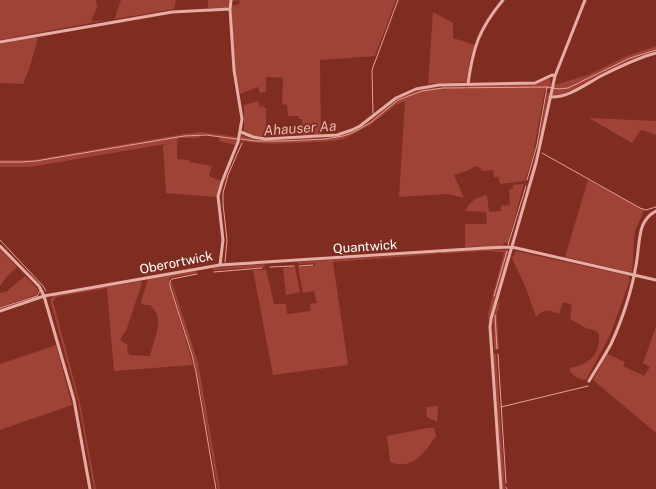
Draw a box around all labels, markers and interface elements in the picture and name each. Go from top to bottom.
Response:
water label: Ahauser Aa [263,117,337,139]
street label: Quantwick [332,237,398,256]
street label: Oberortwick [138,248,214,277]

